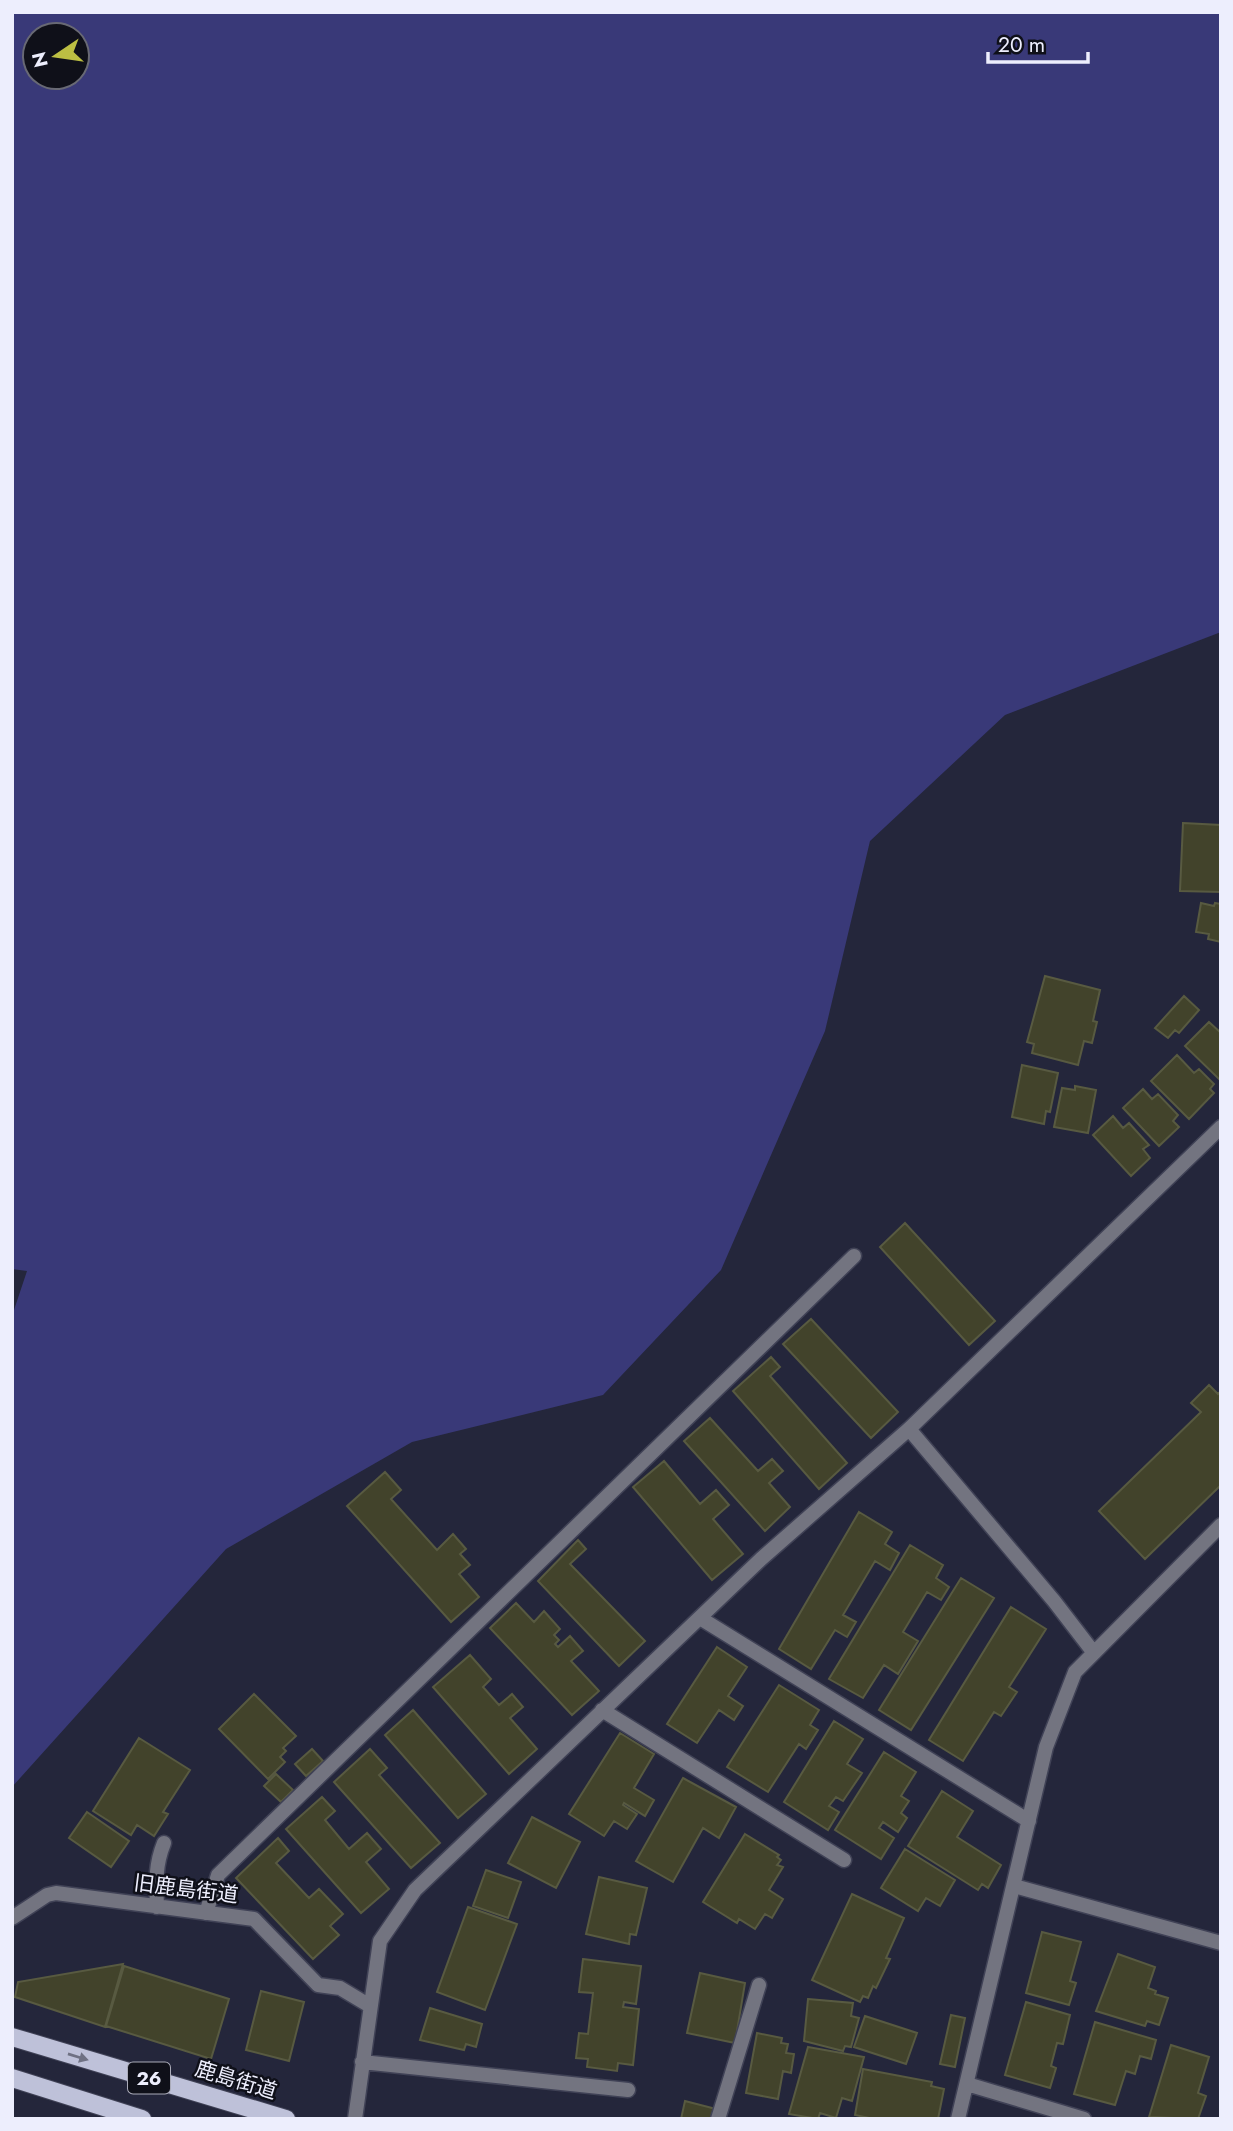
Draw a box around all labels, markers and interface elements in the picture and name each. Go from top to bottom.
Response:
north arrow [21,21,91,91]
scale bar [988,21,1088,65]
text: 20 m [998,30,1045,60]
text: N [25,49,55,70]
street label: 旧鹿島街道 [132,1868,240,1910]
one-way arrow [67,2052,88,2062]
street label: 鹿島街道 [191,2053,281,2107]
road number: 26 [128,2062,170,2094]

